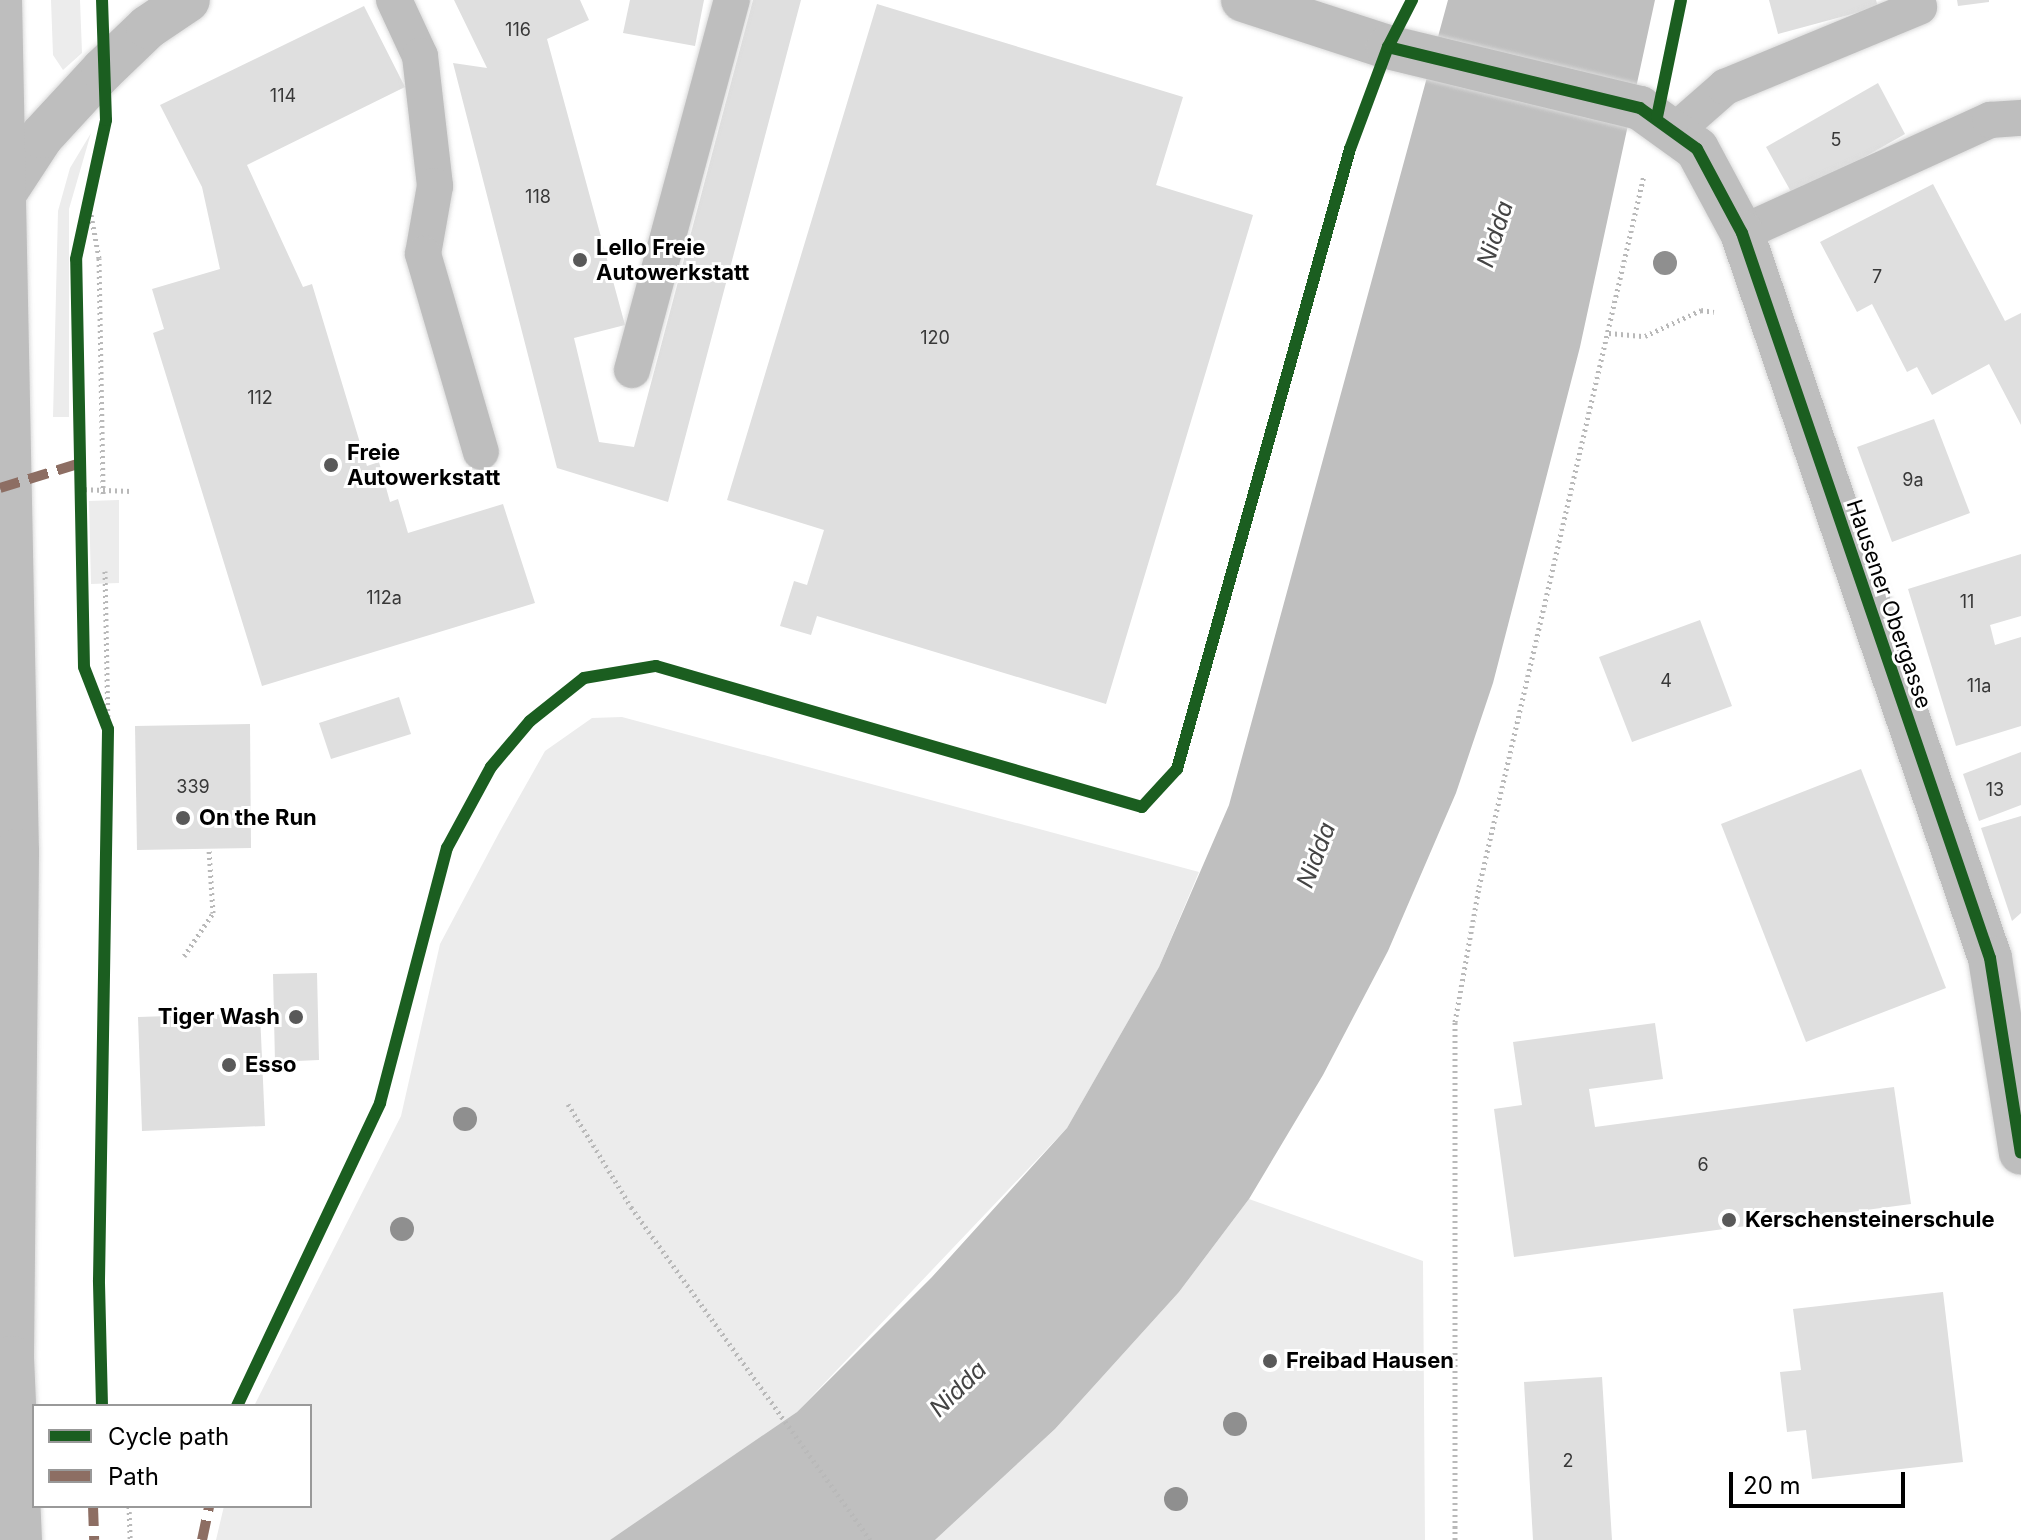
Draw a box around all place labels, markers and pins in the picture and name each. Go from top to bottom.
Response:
place label: Lello Freie Autowerkstatt [596,234,749,286]
marker: Lello Freie Autowerkstatt [571,251,589,269]
place label: Freie Autowerkstatt [347,439,500,490]
marker: Freie Autowerkstatt [322,456,340,474]
place label: On the Run [199,805,317,831]
marker: On the Run [174,809,192,827]
place label: Tiger Wash [158,1004,280,1030]
marker: Tiger Wash [287,1008,305,1026]
place label: Esso [245,1052,296,1078]
marker: Esso [220,1056,238,1074]
place label: Kerschensteinerschule [1745,1207,1994,1233]
marker: Kerschensteinerschule [1720,1211,1738,1229]
place label: Freibad Hausen [1286,1348,1454,1374]
marker: Freibad Hausen [1261,1352,1279,1370]

